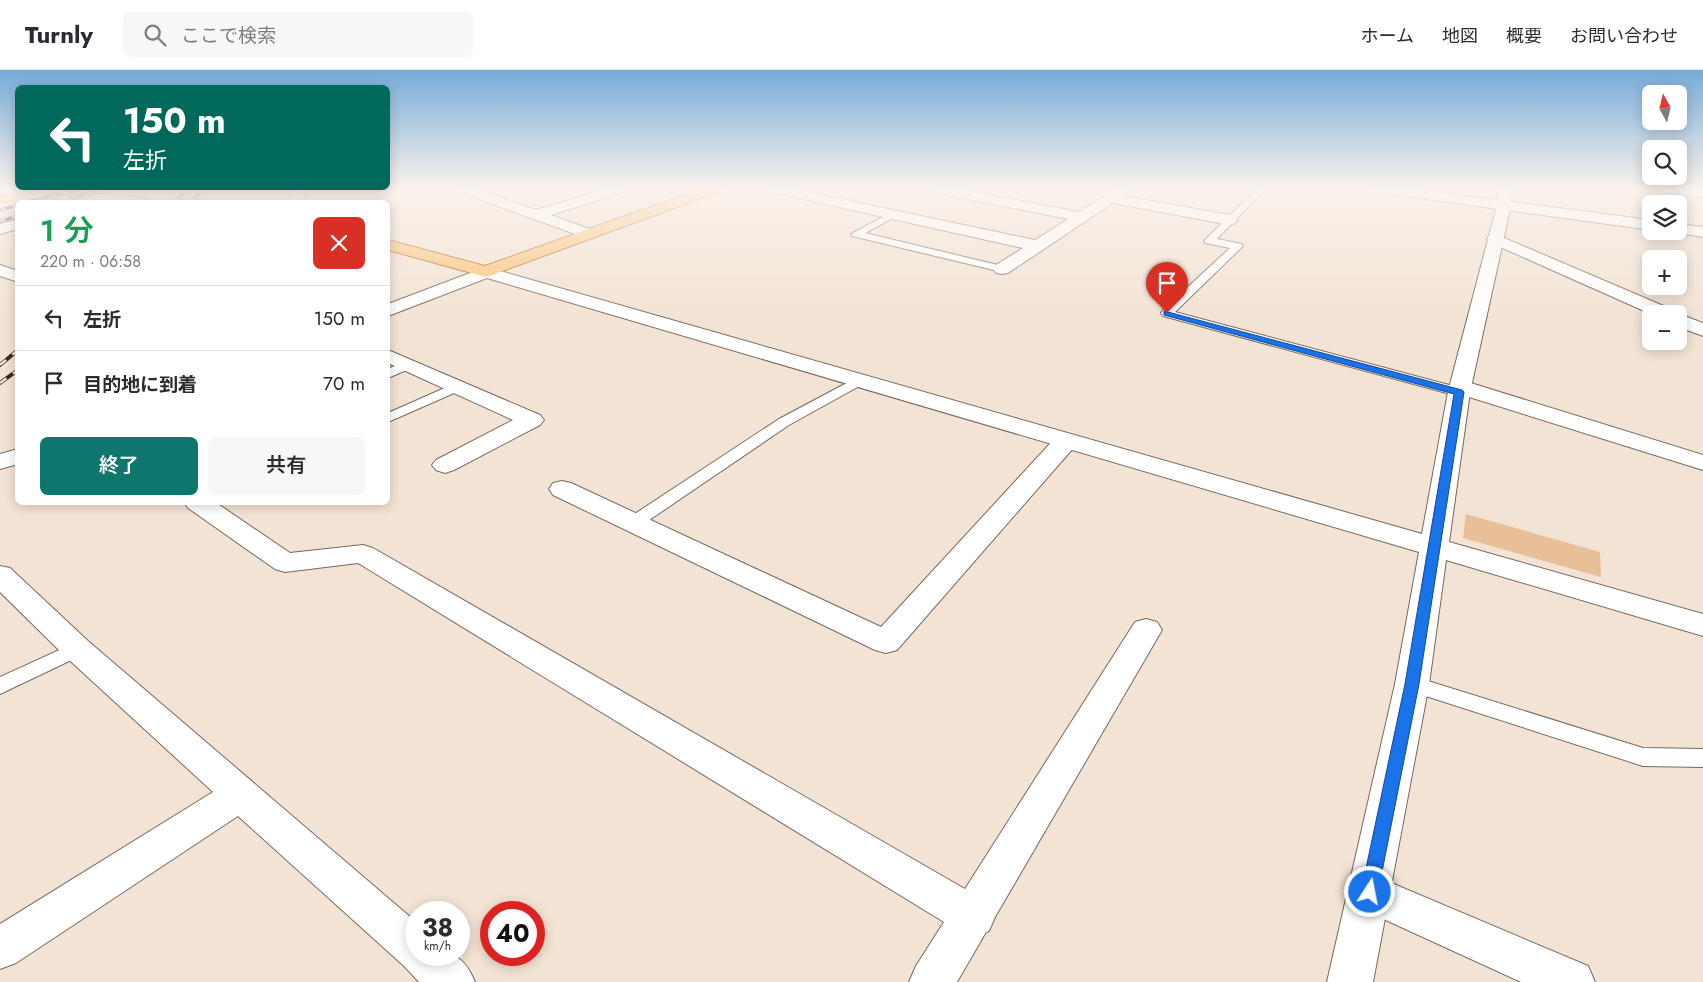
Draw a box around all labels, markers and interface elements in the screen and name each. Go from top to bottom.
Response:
search box [123,12,473,57]
text: Turnly [25,17,93,52]
icon: search [141,21,169,49]
text: ここで検索 [181,22,276,49]
text: ホーム [1361,23,1414,49]
text: 地図 [1442,23,1478,49]
text: 概要 [1506,23,1542,49]
text: お問い合わせ [1570,23,1678,49]
north arrow [1642,85,1688,130]
map controls [1642,85,1687,350]
text: 150 m [123,96,226,146]
icon: left [40,105,105,170]
button: search [1642,140,1687,185]
text: 左折 [123,144,167,176]
button: layers [1642,195,1687,240]
text: 1 分 [40,209,94,252]
button: close [313,217,365,269]
text: 220 m · 06:58 [40,250,141,273]
button: + [1642,250,1687,295]
pin [1146,262,1188,313]
icon: arrive [1153,269,1181,297]
icon: left [40,304,68,332]
text: 150 m [314,305,365,332]
button: − [1642,305,1687,350]
text: 左折 [83,306,121,333]
icon: arrive [40,369,68,397]
text: 70 m [323,370,365,397]
text: 目的地に到着 [83,371,197,398]
button: 終了 [40,437,198,495]
button: 共有 [208,437,365,495]
position arrow [1343,865,1395,917]
speed limit sign: 40 [480,901,545,966]
text: 38 [422,909,453,945]
text: km/h [424,937,451,955]

